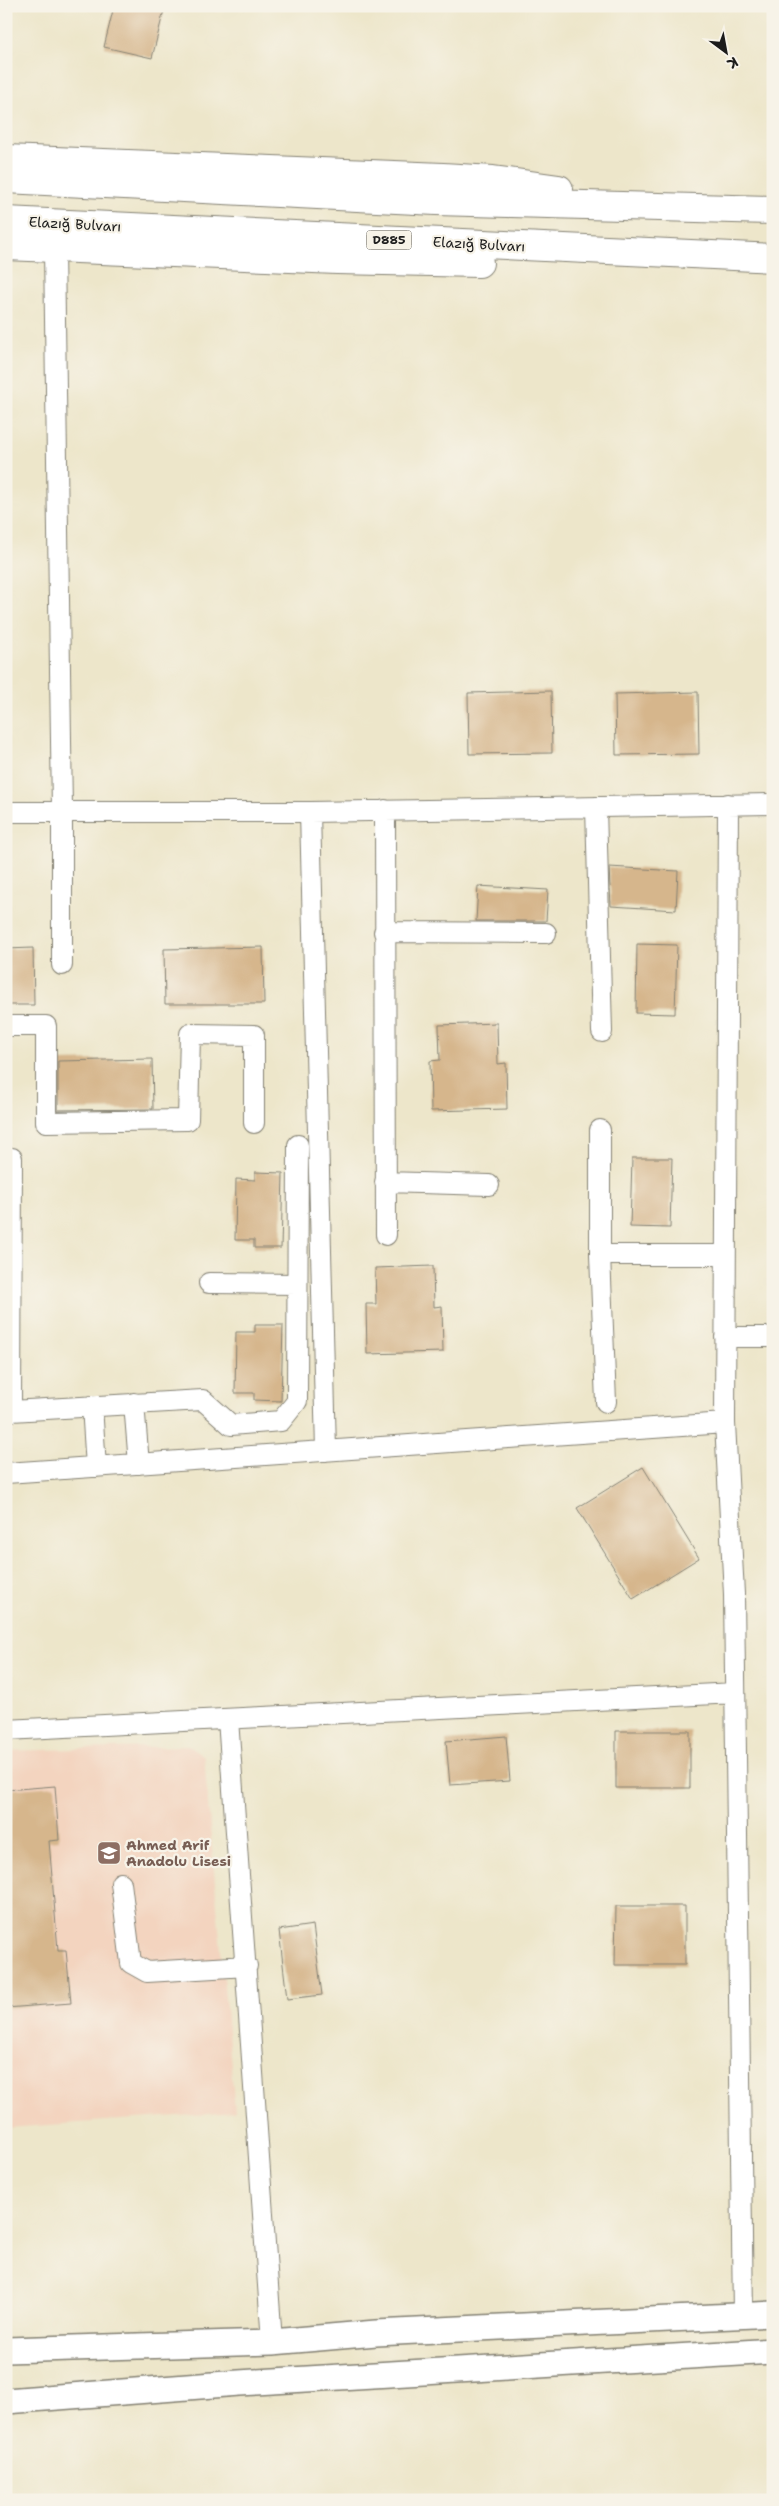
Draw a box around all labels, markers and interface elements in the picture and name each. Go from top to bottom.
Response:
north arrow [702,28,752,78]
text: K [724,53,742,73]
street label: Elazığ Bulvarı [28,213,122,235]
road number: D885 [366,230,412,250]
street label: Elazığ Bulvarı [432,233,526,255]
place label: Ahmed Arif Anadolu Lisesi [126,1836,231,1870]
school or university icon: Ahmed Arif Anadolu Lisesi [96,1840,122,1866]

